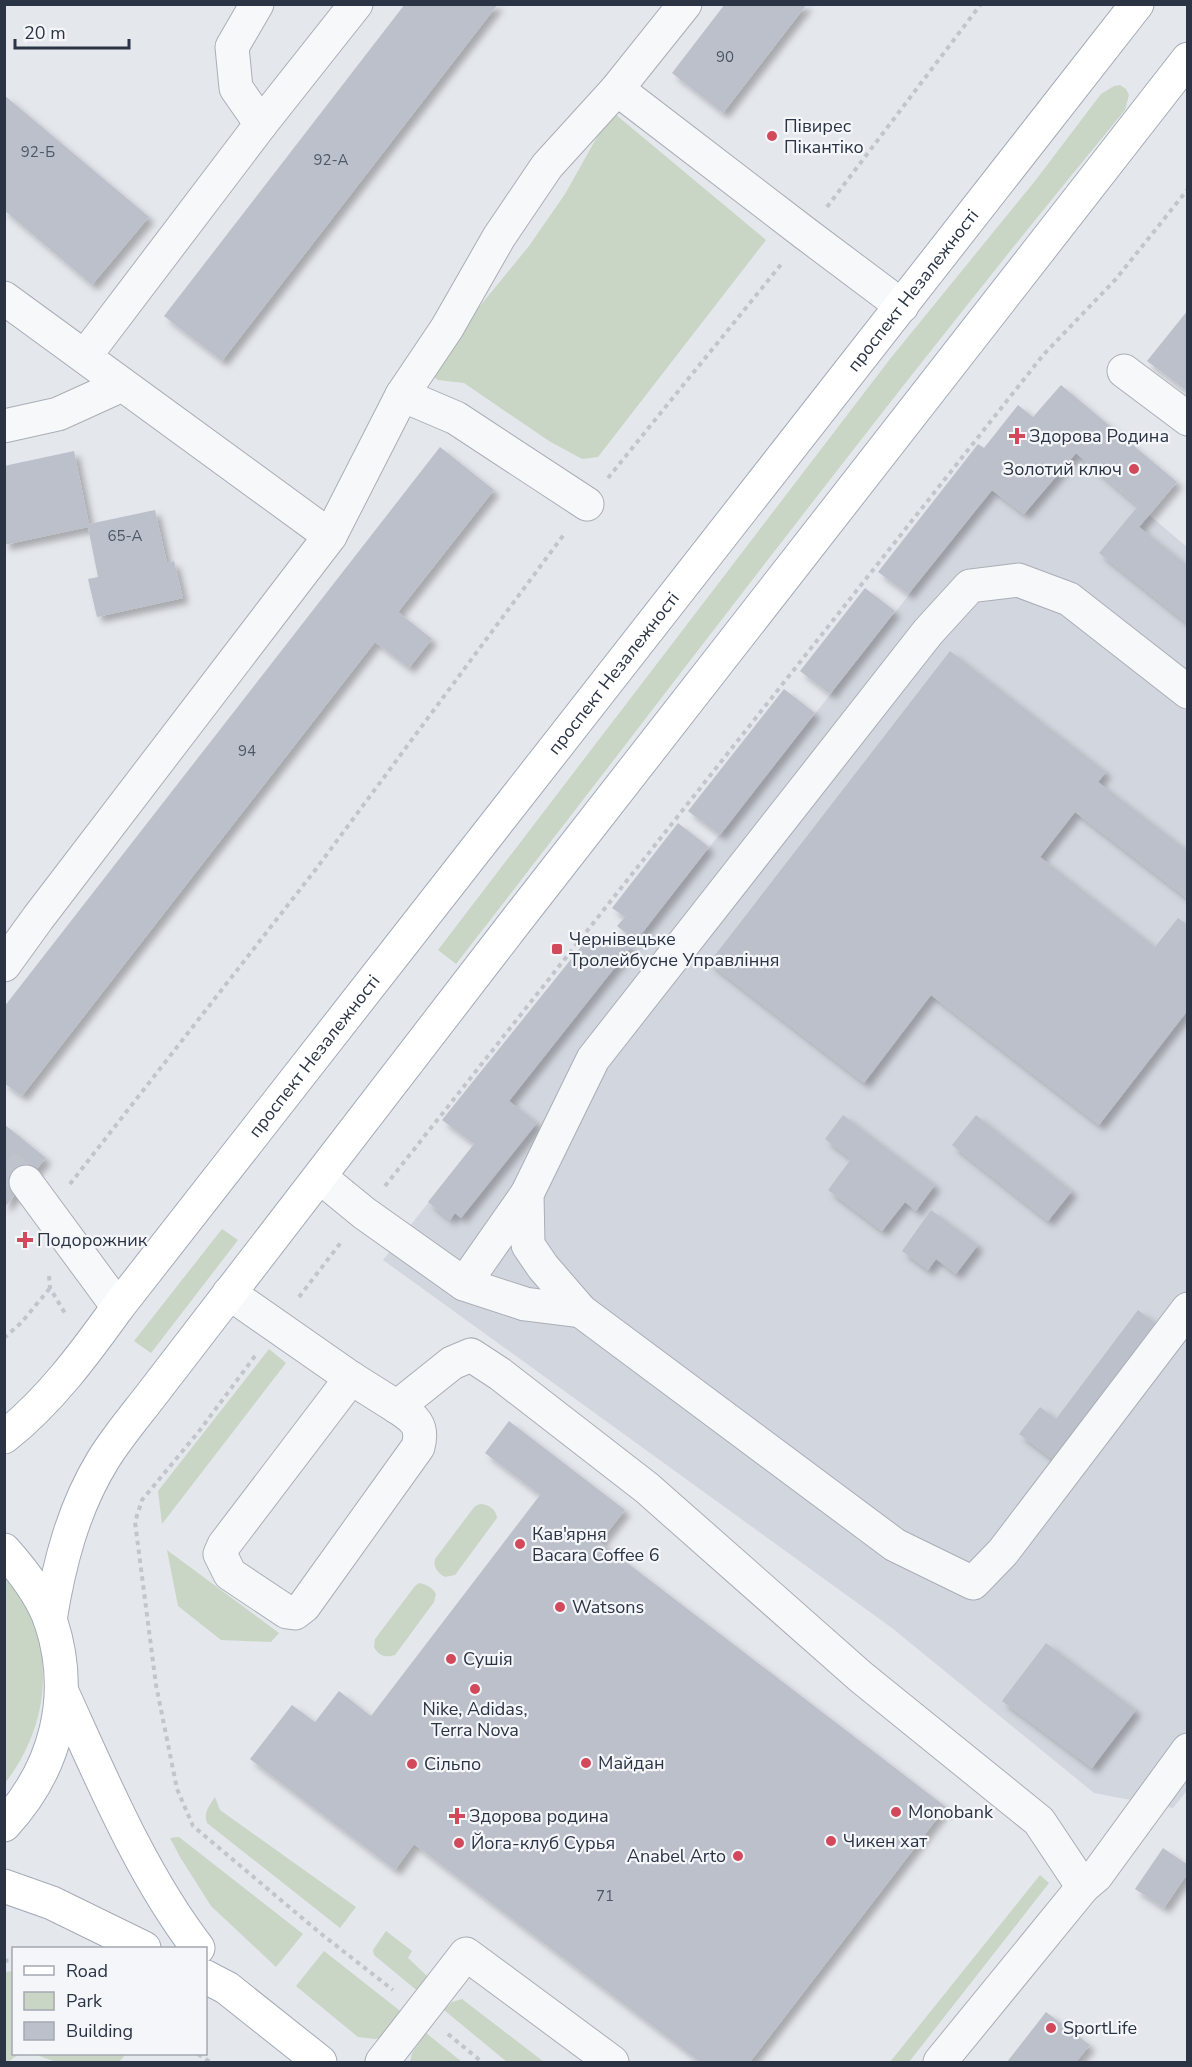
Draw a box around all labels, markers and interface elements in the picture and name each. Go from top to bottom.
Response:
scale bar [15,12,129,50]
text: 20 m [24,21,66,45]
house number: 90 [716,47,734,67]
place label: Півирес Пікантіко [784,114,864,159]
marker: Півирес Пікантіко [765,129,779,143]
house number: 92-Б [21,142,55,162]
house number: 92-А [313,150,349,170]
street label: проспект Незалежності [842,204,984,377]
place label: Здорова Родина [1029,424,1169,448]
marker: Здорова Родина [1010,429,1024,443]
place label: Золотий ключ [1003,457,1122,481]
marker: Золотий ключ [1127,462,1141,476]
house number: 65-А [107,526,143,546]
street label: проспект Незалежності [542,587,685,760]
house number: 94 [238,741,256,761]
place label: Чернівецьке Тролейбусне Управління [569,927,780,972]
marker: Чернівецьке Тролейбусне Управління [550,942,564,956]
street label: проспект Незалежності [243,970,385,1142]
place label: Подорожник [37,1228,148,1252]
marker: Подорожник [18,1233,32,1247]
place label: Кав'ярня Bacara Coffee 6 [532,1522,659,1567]
marker: Кав'ярня Bacara Coffee 6 [513,1537,527,1551]
place label: Watsons [572,1595,644,1619]
marker: Watsons [553,1600,567,1614]
place label: Сушія [463,1647,513,1671]
marker: Сушія [444,1652,458,1666]
marker: Nike, Adidas, Terra Nova [468,1682,482,1696]
place label: Nike, Adidas, Terra Nova [423,1697,527,1742]
place label: Майдан [598,1751,665,1775]
place label: Сільпо [424,1752,481,1776]
marker: Майдан [579,1756,593,1770]
marker: Сільпо [405,1757,419,1771]
place label: Monobank [908,1800,994,1824]
place label: Здорова родина [469,1804,609,1828]
marker: Monobank [889,1805,903,1819]
marker: Здорова родина [450,1809,464,1823]
place label: Чикен хат [843,1829,927,1853]
place label: Йога-клуб Сурья [471,1831,615,1855]
marker: Чикен хат [824,1834,838,1848]
marker: Йога-клуб Сурья [452,1836,466,1850]
place label: Anabel Arto [627,1844,726,1868]
marker: Anabel Arto [731,1849,745,1863]
house number: 71 [596,1886,614,1906]
legend [12,1947,207,2055]
text: Road [66,1959,108,1983]
text: Park [66,1989,103,2013]
place label: SportLife [1063,2016,1137,2040]
text: Building [66,2019,133,2043]
marker: SportLife [1044,2021,1058,2035]

